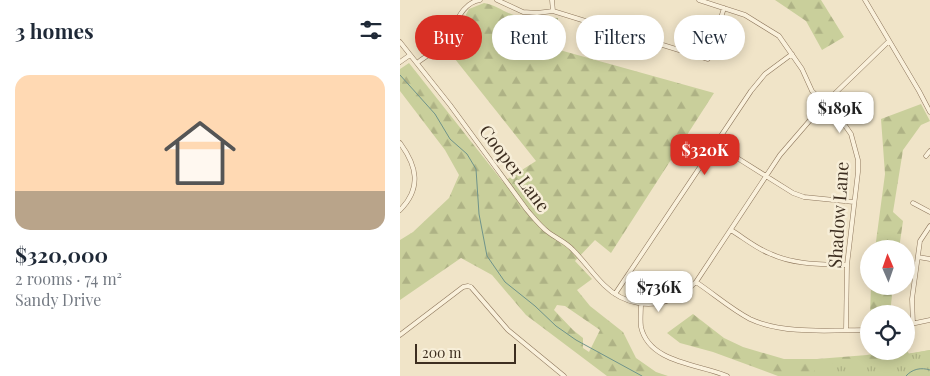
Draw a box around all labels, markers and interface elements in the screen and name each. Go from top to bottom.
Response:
chip: Buy [415,15,482,60]
chip: Rent [492,15,566,60]
chip: Filters [576,15,664,60]
chip: New [674,15,745,60]
text: 3 homes [15,16,94,44]
icon: filters [357,16,385,44]
pin: $189K [805,92,875,134]
text: $189K [818,97,862,118]
icon: home [155,108,245,198]
street label: Cooper Lane [474,120,556,216]
pin: $320K [670,134,740,176]
text: $320K [681,139,729,160]
street label: Shadow Lane [822,161,854,269]
text: $320,000 [15,240,108,268]
north arrow [860,240,915,295]
map controls [860,240,915,360]
text: 2 rooms · 74 m² [15,268,122,289]
pin: $736K [624,270,694,313]
text: $736K [637,276,681,297]
text: Sandy Drive [15,289,101,310]
button: locate [860,305,915,360]
scale bar [415,341,516,364]
text: 200 m [422,343,461,362]

